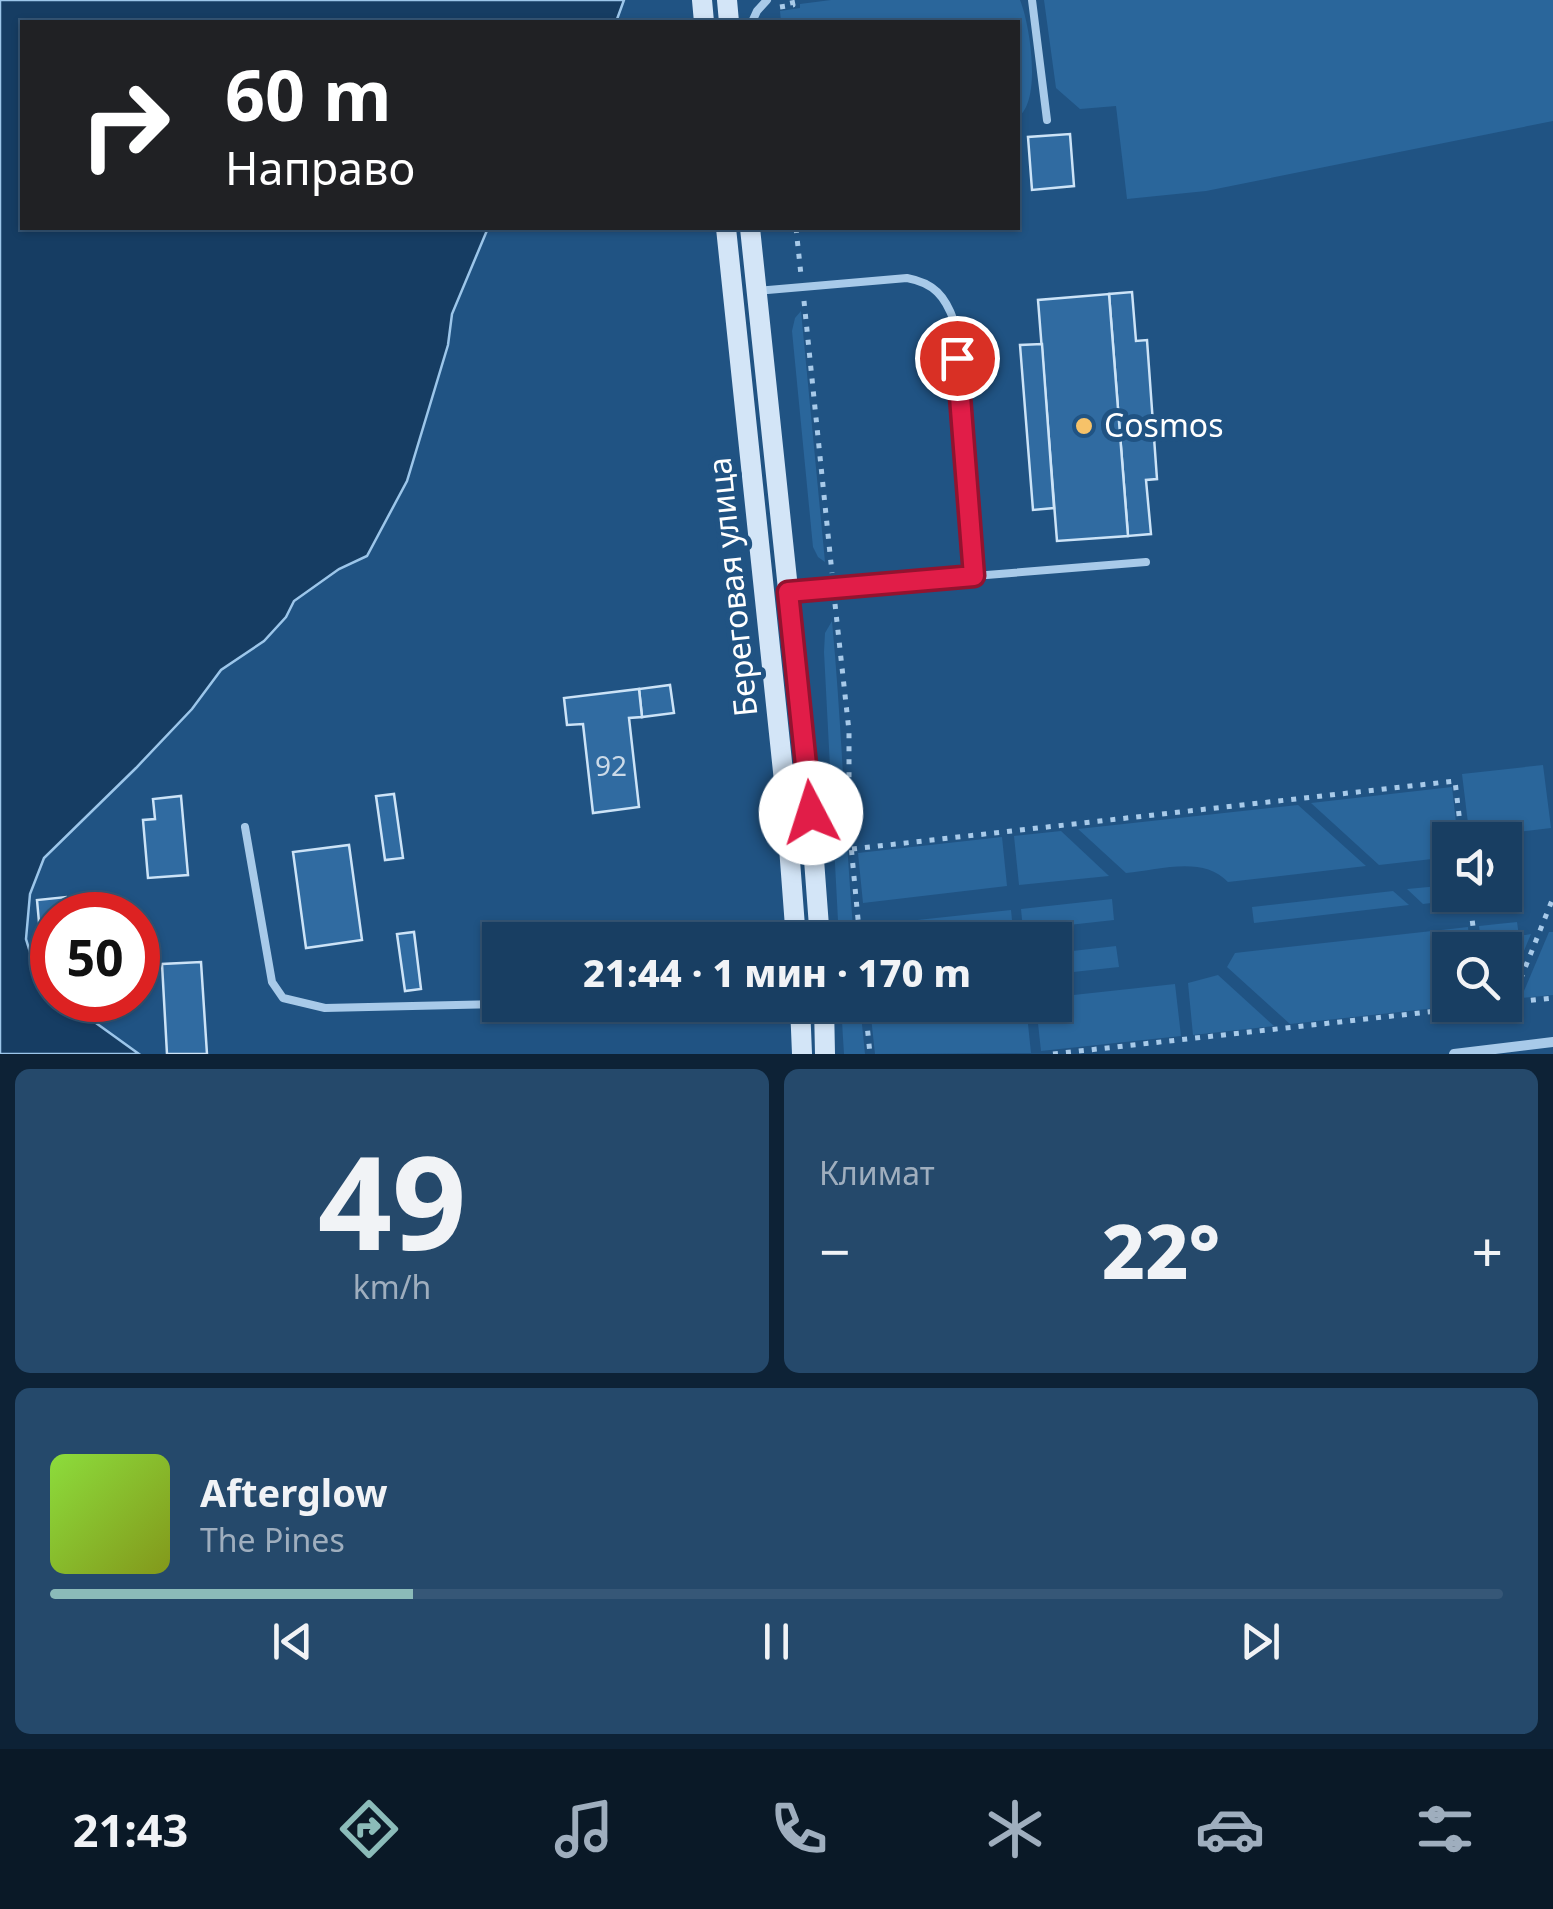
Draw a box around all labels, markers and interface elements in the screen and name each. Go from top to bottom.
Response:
text: 60 m [225,46,392,142]
icon: right [60,60,190,190]
text: Направо [225,137,415,198]
pin [915,316,1000,401]
icon: arrive [930,331,985,386]
place label: Cosmos [1104,403,1224,446]
marker: Cosmos [1073,415,1095,437]
street label: Береговая улица [697,455,767,719]
house number: 92 [595,746,627,784]
position arrow [759,761,863,865]
map controls [1432,822,1522,1022]
button: sound [1432,822,1522,912]
speed limit sign: 50 [30,892,160,1022]
button: search [1432,932,1522,1022]
text: 21:44 · 1 мин · 170 m [583,946,971,998]
text: 49 [318,1111,466,1288]
text: Климат [819,1151,935,1194]
text: 22° [1102,1199,1220,1301]
text: − [819,1213,850,1288]
text: + [1472,1213,1503,1288]
text: km/h [353,1265,431,1308]
text: Afterglow [200,1466,388,1518]
text: The Pines [200,1518,345,1561]
icon: previous [265,1614,320,1669]
icon: pause [749,1614,804,1669]
icon: next [1233,1614,1288,1669]
icon: directions [334,1794,404,1864]
icon: music [549,1794,619,1864]
icon: phone [764,1794,834,1864]
icon: climate [980,1794,1050,1864]
icon: car [1195,1794,1265,1864]
icon: filters [1410,1794,1480,1864]
text: 21:43 [73,1799,188,1860]

